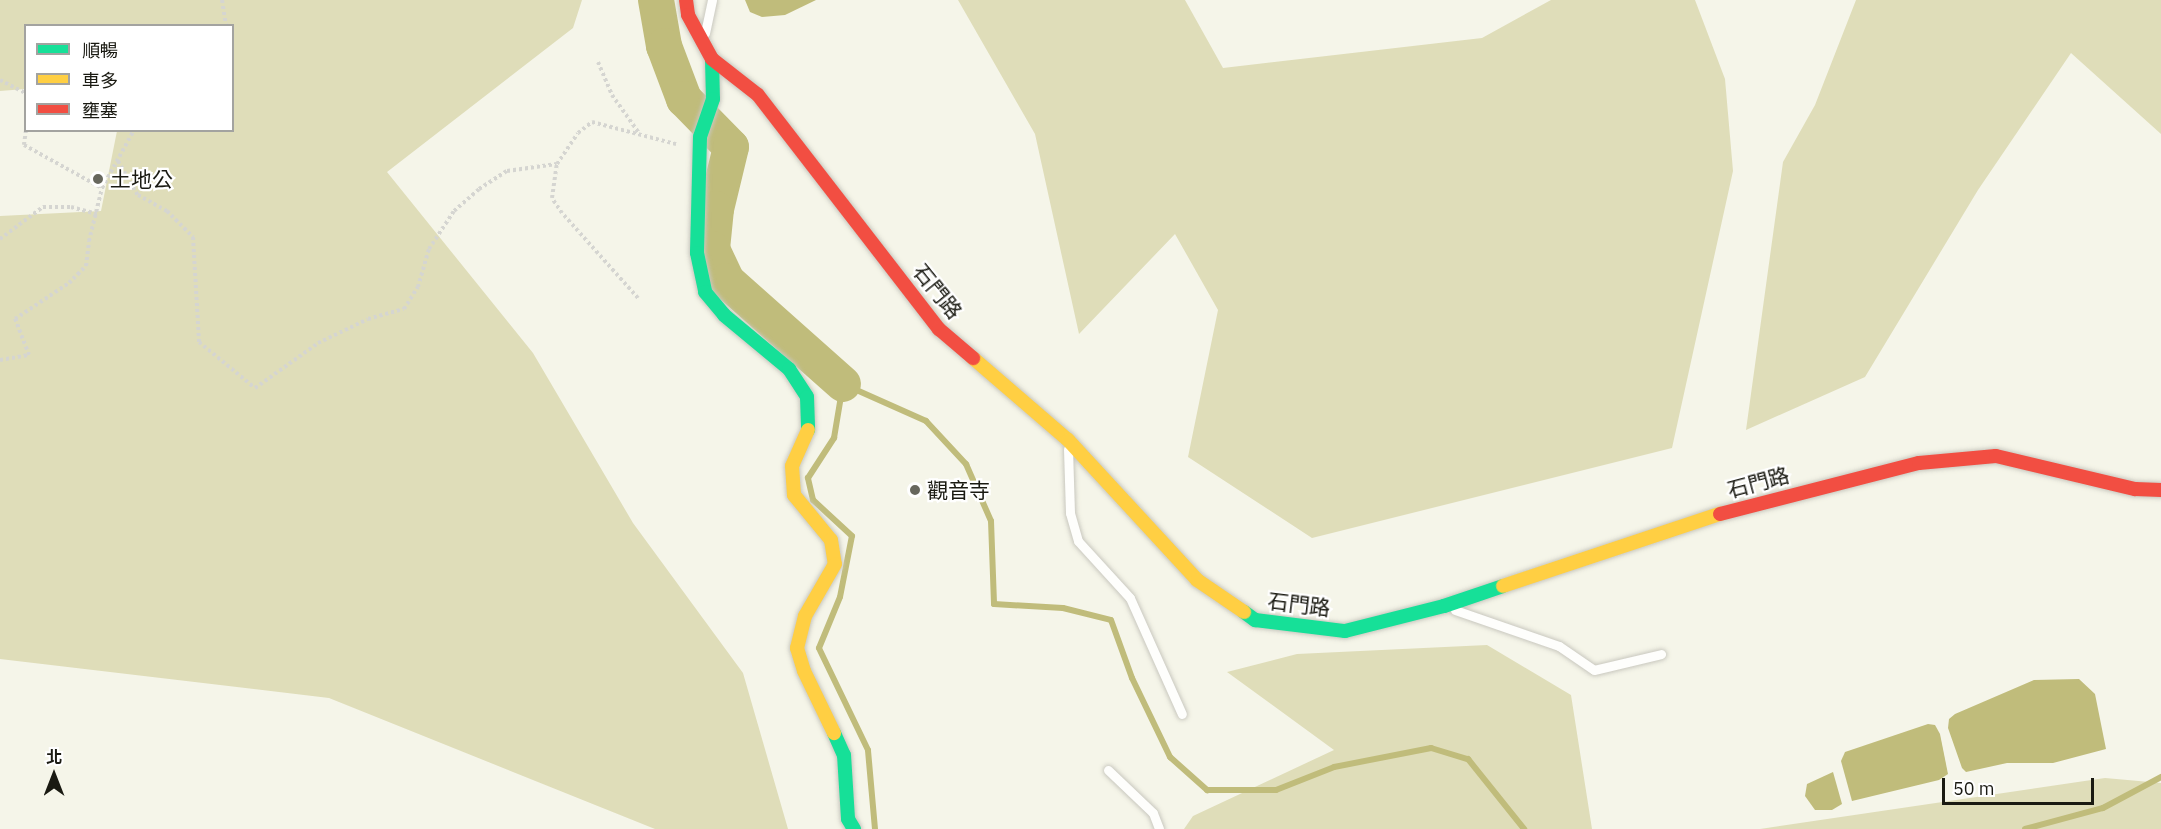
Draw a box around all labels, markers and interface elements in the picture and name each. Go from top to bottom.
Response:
legend [24,24,234,132]
text: 順暢 [82,39,118,62]
text: 車多 [82,69,118,92]
text: 壅塞 [82,99,118,122]
place label: 土地公 [110,166,173,192]
marker: 土地公 [91,172,105,186]
street label: 石門路 [908,259,968,323]
street label: 石門路 [1724,462,1792,502]
place label: 觀音寺 [927,477,990,503]
marker: 觀音寺 [908,483,922,497]
street label: 石門路 [1266,588,1332,620]
north arrow [24,745,84,805]
text: 北 [46,747,62,767]
scale bar [1945,766,2096,804]
text: 50 m [1953,777,1995,800]

